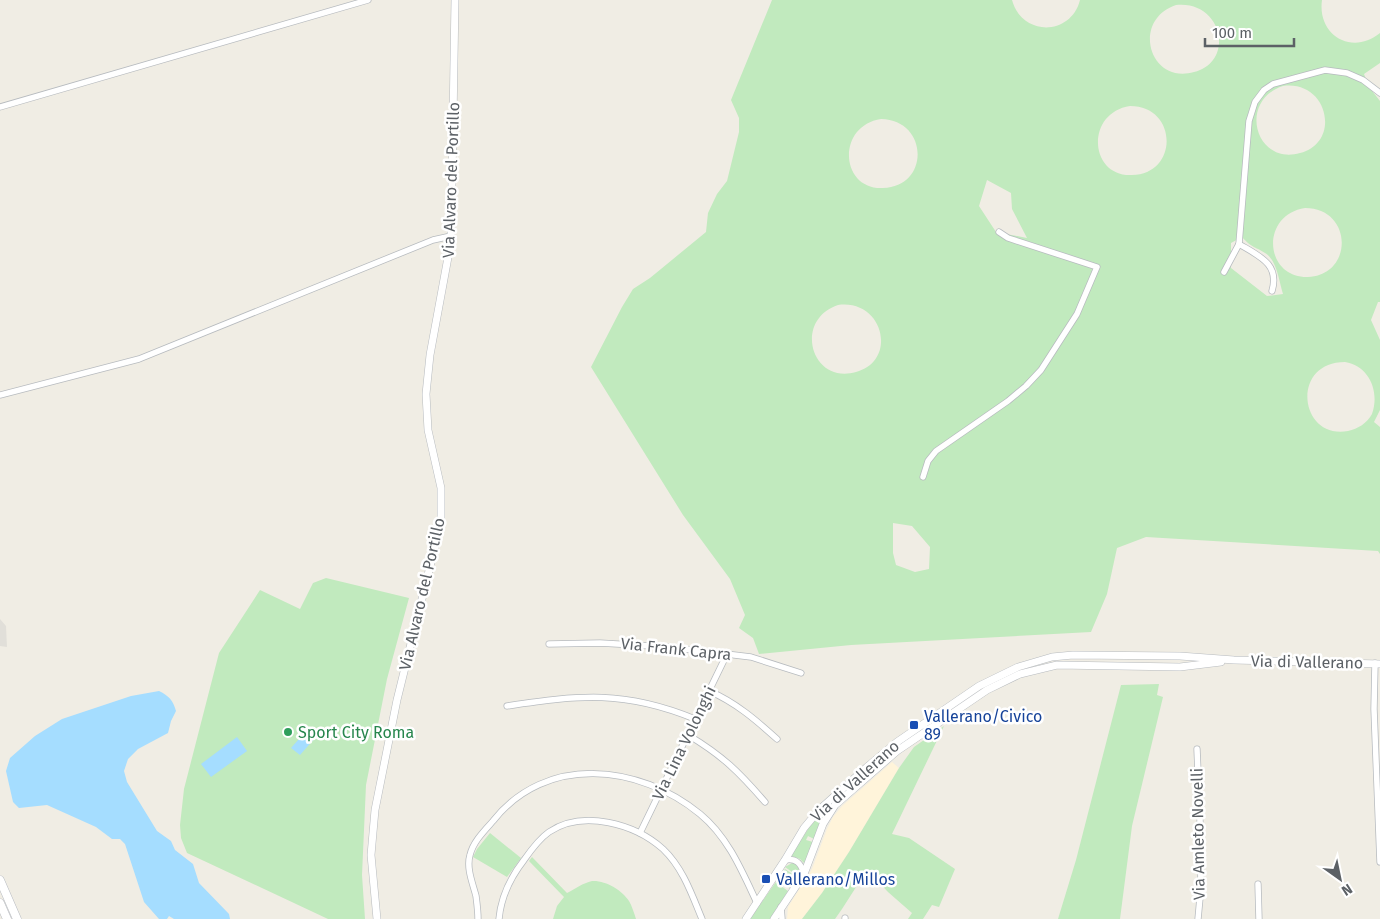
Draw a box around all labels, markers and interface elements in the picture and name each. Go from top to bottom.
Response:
scale bar [1205,15,1294,47]
text: 100 m [1212,24,1252,42]
street label: Via Alvaro del Portillo [439,102,463,258]
street label: Via Alvaro del Portillo [395,516,449,672]
street label: Via Frank Capra [620,634,732,664]
street label: Via di Vallerano [1251,652,1363,672]
street label: Via Lina Volonghi [648,683,720,803]
place label: Vallerano/Civico 89 [924,707,1042,744]
marker: Vallerano/Civico 89 [908,719,920,731]
place label: Sport City Roma [298,723,414,742]
marker: Sport City Roma [282,726,294,738]
street label: Via di Vallerano [807,736,903,826]
street label: Via Amleto Novelli [1187,768,1209,900]
north arrow [1315,854,1365,904]
place label: Vallerano/Millos [776,870,895,889]
marker: Vallerano/Millos [760,873,772,885]
text: N [1338,880,1355,899]

